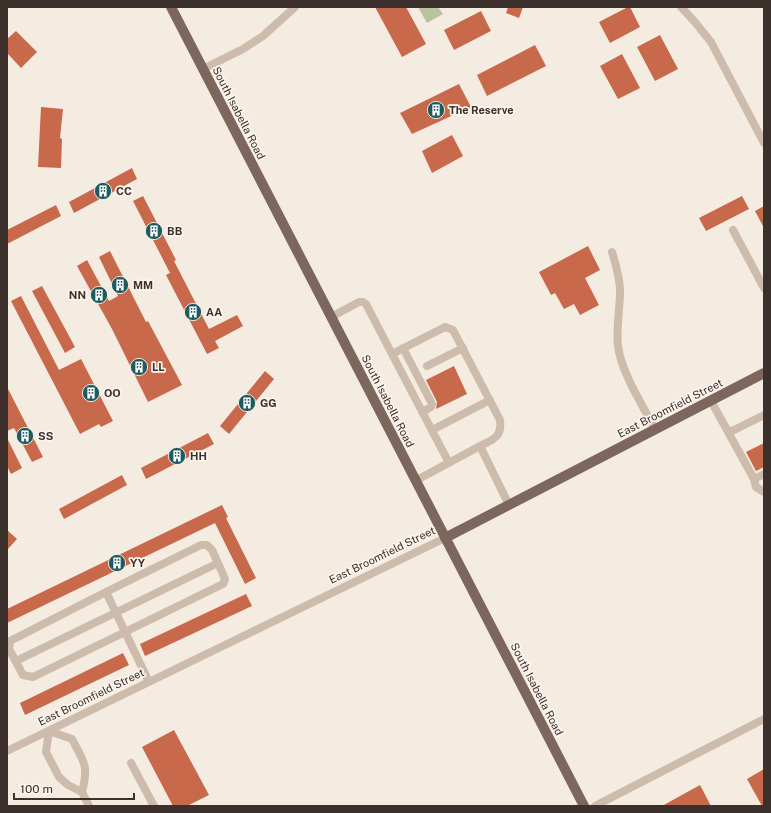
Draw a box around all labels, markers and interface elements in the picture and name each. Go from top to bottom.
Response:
street label: South Isabella Road [210,65,268,161]
building icon: The Reserve [426,100,446,120]
place label: The Reserve [449,104,514,116]
building icon: CC [93,181,113,201]
place label: CC [116,185,132,197]
building icon: BB [144,221,164,241]
place label: BB [167,225,183,237]
building icon: MM [110,275,130,295]
place label: MM [133,279,153,291]
building icon: NN [89,285,109,305]
place label: NN [69,289,86,301]
building icon: AA [183,302,203,322]
place label: AA [206,306,222,318]
street label: South Isabella Road [359,353,417,449]
building icon: LL [129,357,149,377]
place label: LL [152,361,165,373]
street label: East Broomfield Street [616,376,724,440]
building icon: OO [81,383,101,403]
place label: OO [104,387,121,399]
building icon: GG [237,393,257,413]
place label: GG [260,397,277,409]
building icon: SS [15,426,35,446]
place label: SS [38,430,54,442]
building icon: HH [167,446,187,466]
place label: HH [190,450,207,462]
street label: East Broomfield Street [327,524,437,586]
building icon: YY [107,553,127,573]
place label: YY [130,557,146,569]
street label: South Isabella Road [508,641,566,737]
street label: East Broomfield Street [36,666,146,728]
scale bar [14,775,134,801]
text: 100 m [20,782,53,796]

